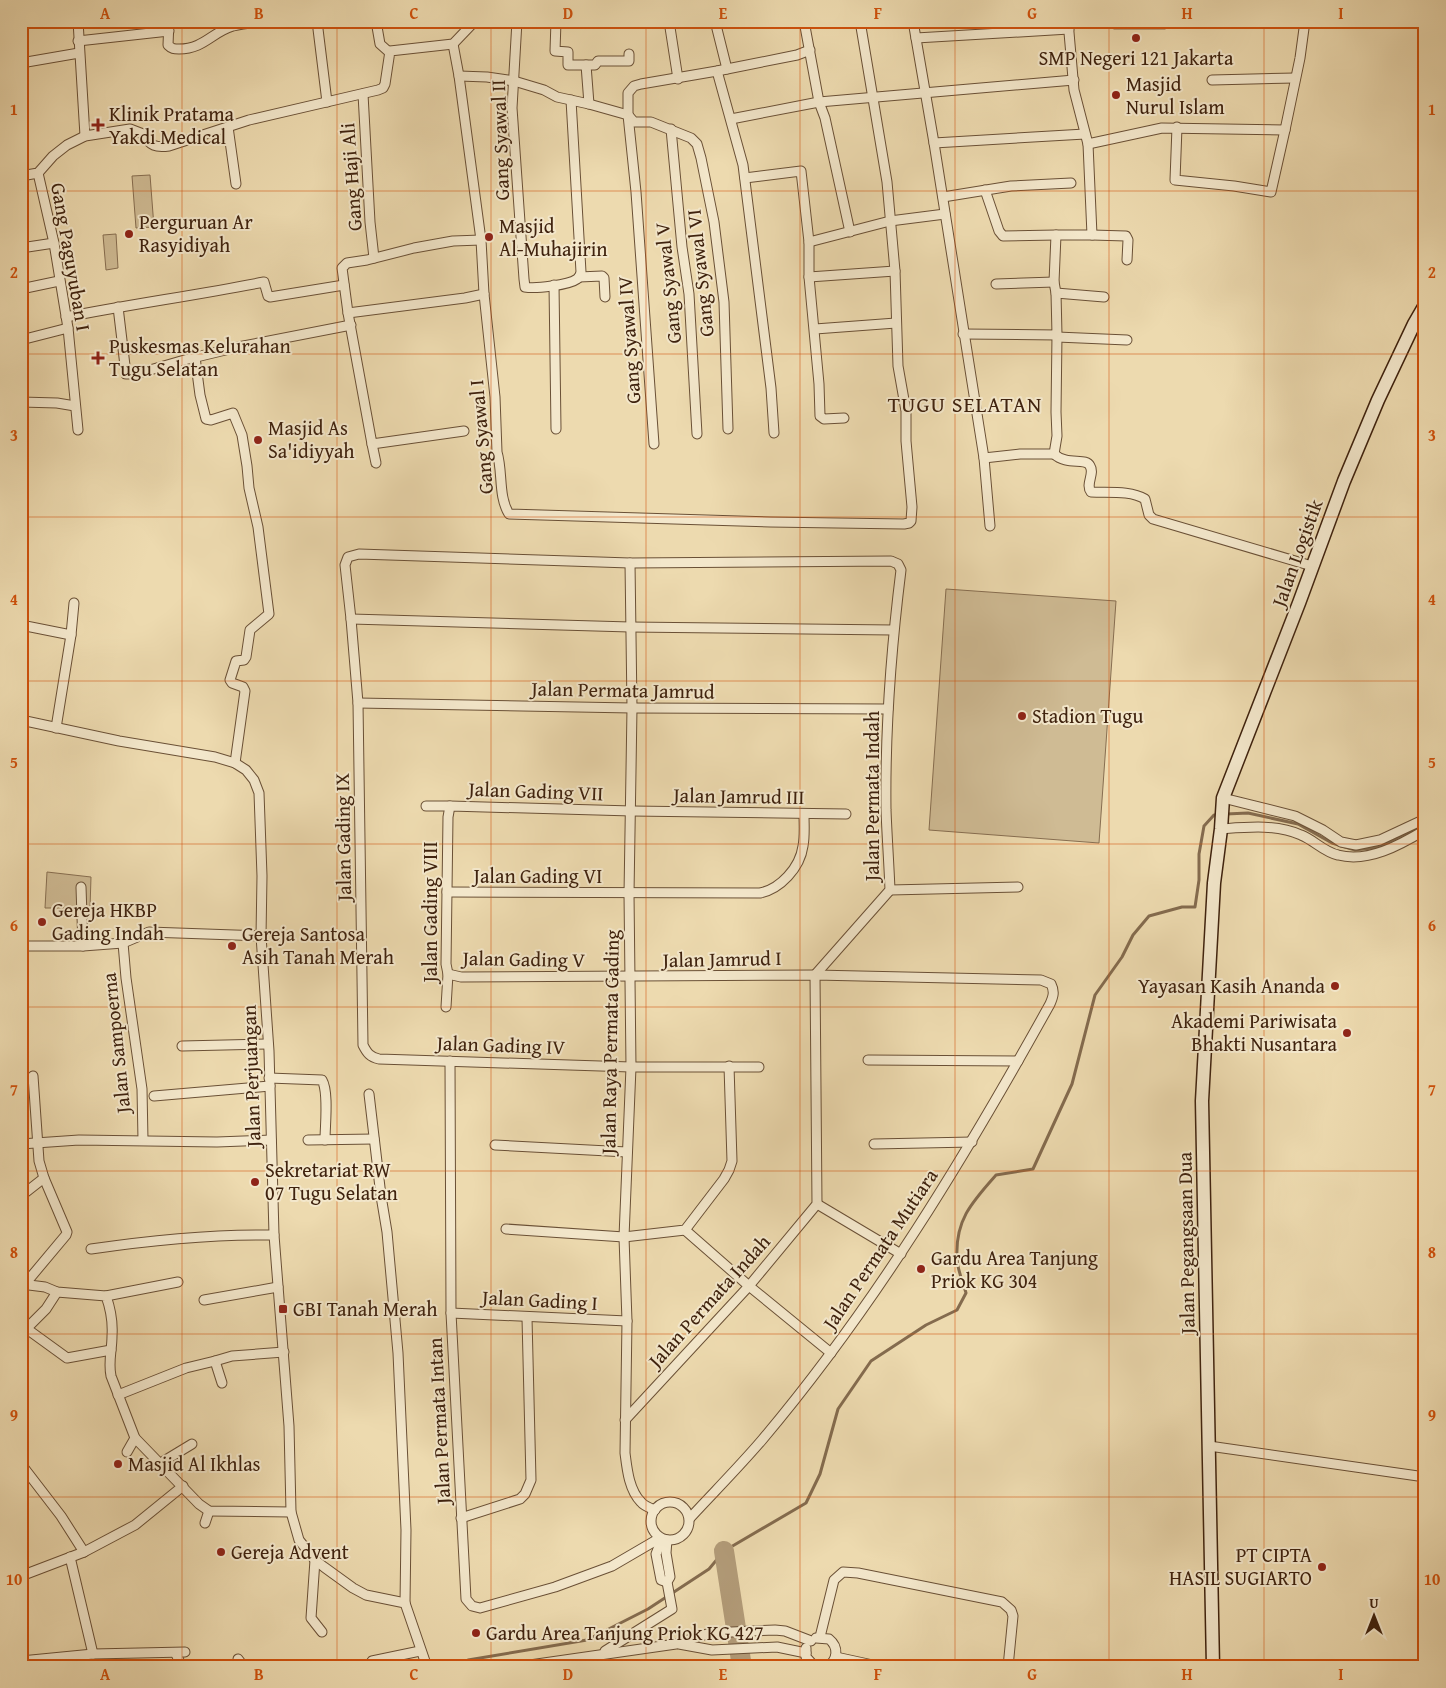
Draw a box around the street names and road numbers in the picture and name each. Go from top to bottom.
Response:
street label: Gang Syawal II [483,79,516,201]
street label: Gang Haji Ali [332,122,369,232]
street label: Gang Paguyuban I [44,180,99,333]
street label: Gang Syawal VI [678,208,721,338]
street label: Gang Syawal V [647,221,688,345]
street label: Gang Syawal IV [610,275,647,405]
street label: Gang Syawal I [461,379,500,496]
street label: Jalan Logistik [1263,494,1330,614]
street label: Jalan Permata Jamrud [528,673,715,706]
street label: Jalan Permata Indah [857,711,886,884]
street label: Jalan Gading IX [327,772,358,904]
street label: Jalan Gading VII [465,774,604,807]
street label: Jalan Jamrud III [670,780,805,811]
street label: Jalan Gading VIII [415,841,444,986]
street label: Jalan Gading VI [471,861,602,890]
street label: Jalan Raya Permata Gading [593,929,626,1158]
street label: Jalan Gading V [459,943,586,974]
street label: Jalan Jamrud I [659,943,782,974]
street label: Jalan Sampoerna [94,971,138,1118]
street label: Jalan Perjuangan [234,1004,268,1151]
street label: Jalan Gading IV [433,1028,566,1061]
street label: Jalan Pegangsaan Dua [1169,1151,1202,1337]
street label: Jalan Permata Mutiara [813,1162,945,1337]
street label: Jalan Permata Indah [639,1228,776,1376]
street label: Jalan Gading I [478,1282,599,1317]
street label: Jalan Permata Intan [420,1337,457,1508]

